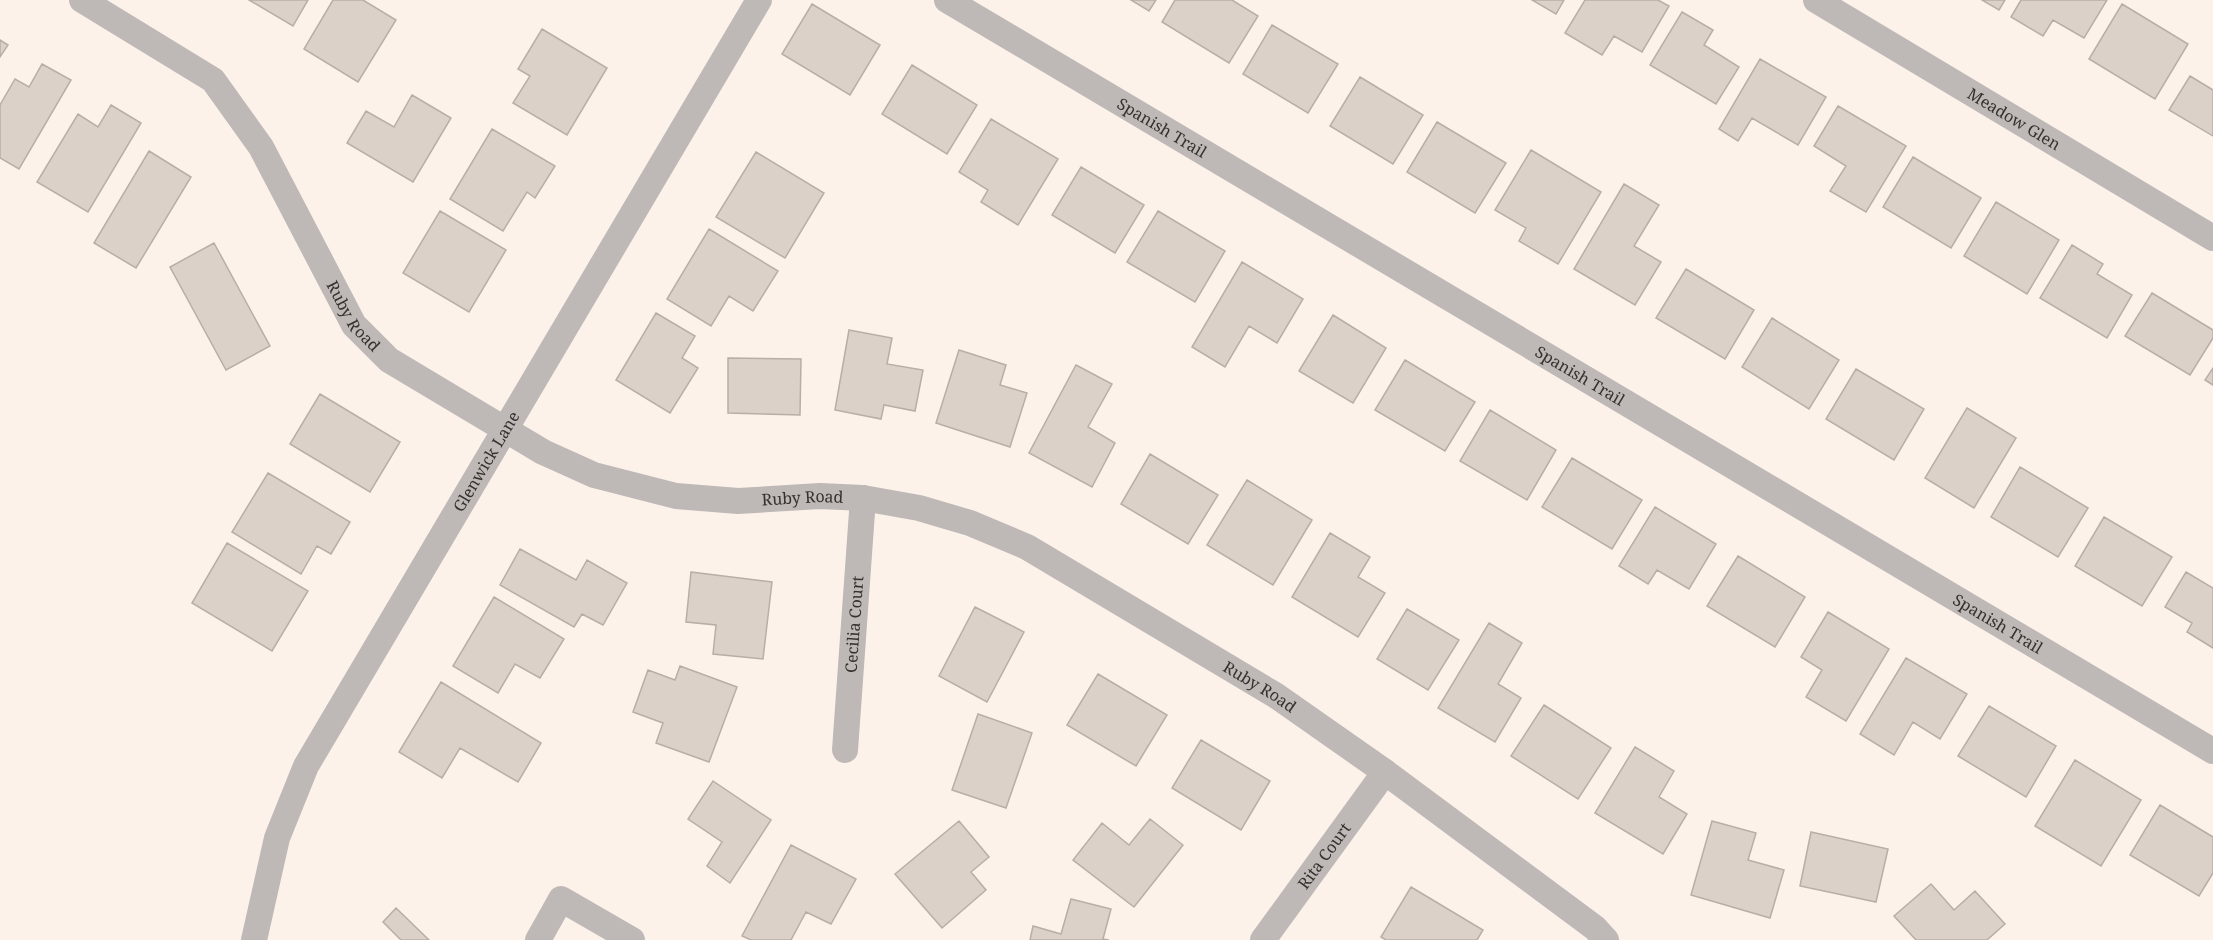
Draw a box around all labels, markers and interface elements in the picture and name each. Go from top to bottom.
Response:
street label: Meadow Glen [1963,82,2065,155]
street label: Spanish Trail [1113,92,1211,163]
street label: Ruby Road [322,277,385,356]
street label: Spanish Trail [1531,340,1629,411]
street label: Glenwick Lane [448,407,524,516]
street label: Ruby Road [761,485,844,511]
street label: Cecilia Court [840,575,868,674]
street label: Spanish Trail [1949,588,2047,659]
street label: Ruby Road [1219,656,1301,718]
street label: Rita Court [1293,818,1356,893]

